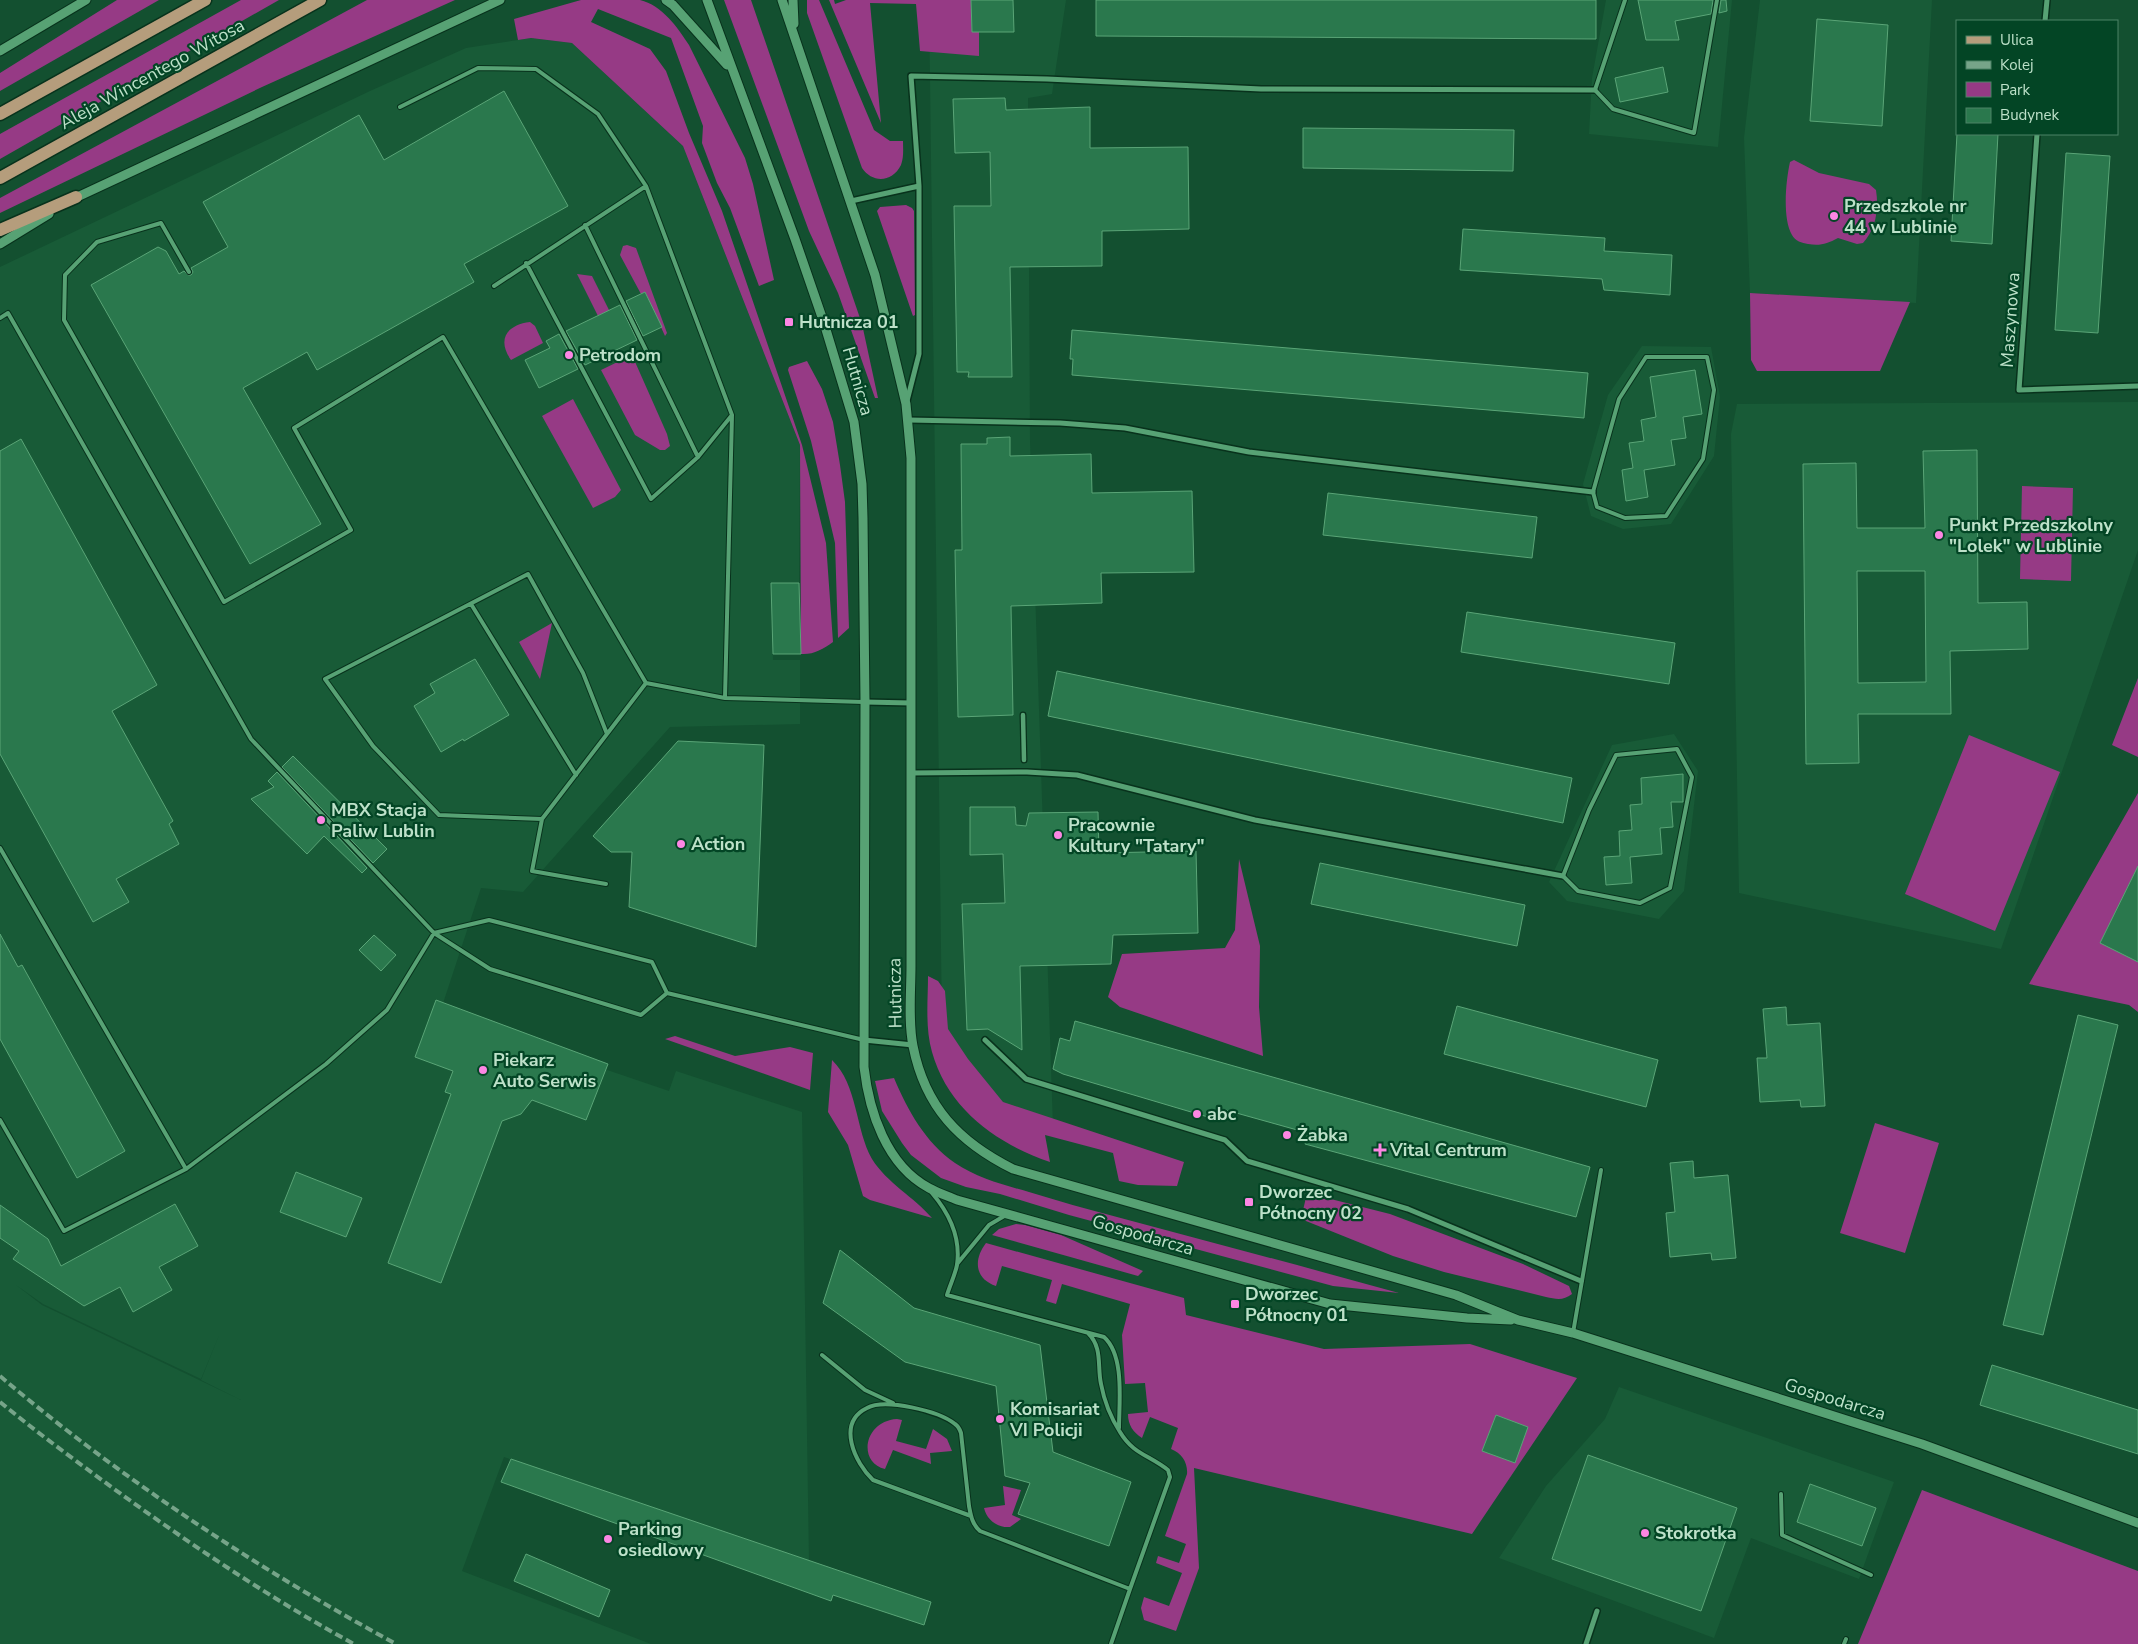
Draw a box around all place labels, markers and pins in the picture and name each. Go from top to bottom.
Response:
place label: Przedszkole nr 44 w Lublinie [1844,194,1967,239]
marker: Przedszkole nr 44 w Lublinie [1828,210,1840,222]
place label: Hutnicza 01 [799,310,899,334]
marker: Hutnicza 01 [783,316,795,328]
place label: Petrodom [579,343,661,367]
marker: Petrodom [563,349,575,361]
place label: Punkt Przedszkolny "Lolek" w Lublinie [1949,513,2114,558]
marker: Punkt Przedszkolny "Lolek" w Lublinie [1933,529,1945,541]
place label: MBX Stacja Paliw Lublin [331,798,435,843]
place label: Pracownie Kultury "Tatary" [1068,813,1205,858]
marker: MBX Stacja Paliw Lublin [315,814,327,826]
marker: Pracownie Kultury "Tatary" [1052,829,1064,841]
place label: Action [691,832,745,856]
marker: Action [675,838,687,850]
place label: Piekarz Auto Serwis [493,1048,597,1093]
marker: Piekarz Auto Serwis [477,1064,489,1076]
place label: abc [1207,1102,1237,1126]
marker: abc [1191,1108,1203,1120]
place label: Żabka [1297,1123,1348,1147]
marker: Żabka [1281,1129,1293,1141]
place label: Vital Centrum [1389,1138,1507,1162]
marker: Vital Centrum [1374,1144,1386,1156]
place label: Dworzec Północny 02 [1259,1180,1362,1225]
marker: Dworzec Północny 02 [1243,1196,1255,1208]
place label: Dworzec Północny 01 [1245,1282,1348,1327]
marker: Dworzec Północny 01 [1229,1298,1241,1310]
place label: Komisariat VI Policji [1009,1397,1100,1442]
marker: Komisariat VI Policji [994,1413,1006,1425]
place label: Parking osiedlowy [618,1517,704,1562]
place label: Stokrotka [1655,1521,1737,1545]
marker: Stokrotka [1639,1527,1651,1539]
marker: Parking osiedlowy [602,1533,614,1545]

